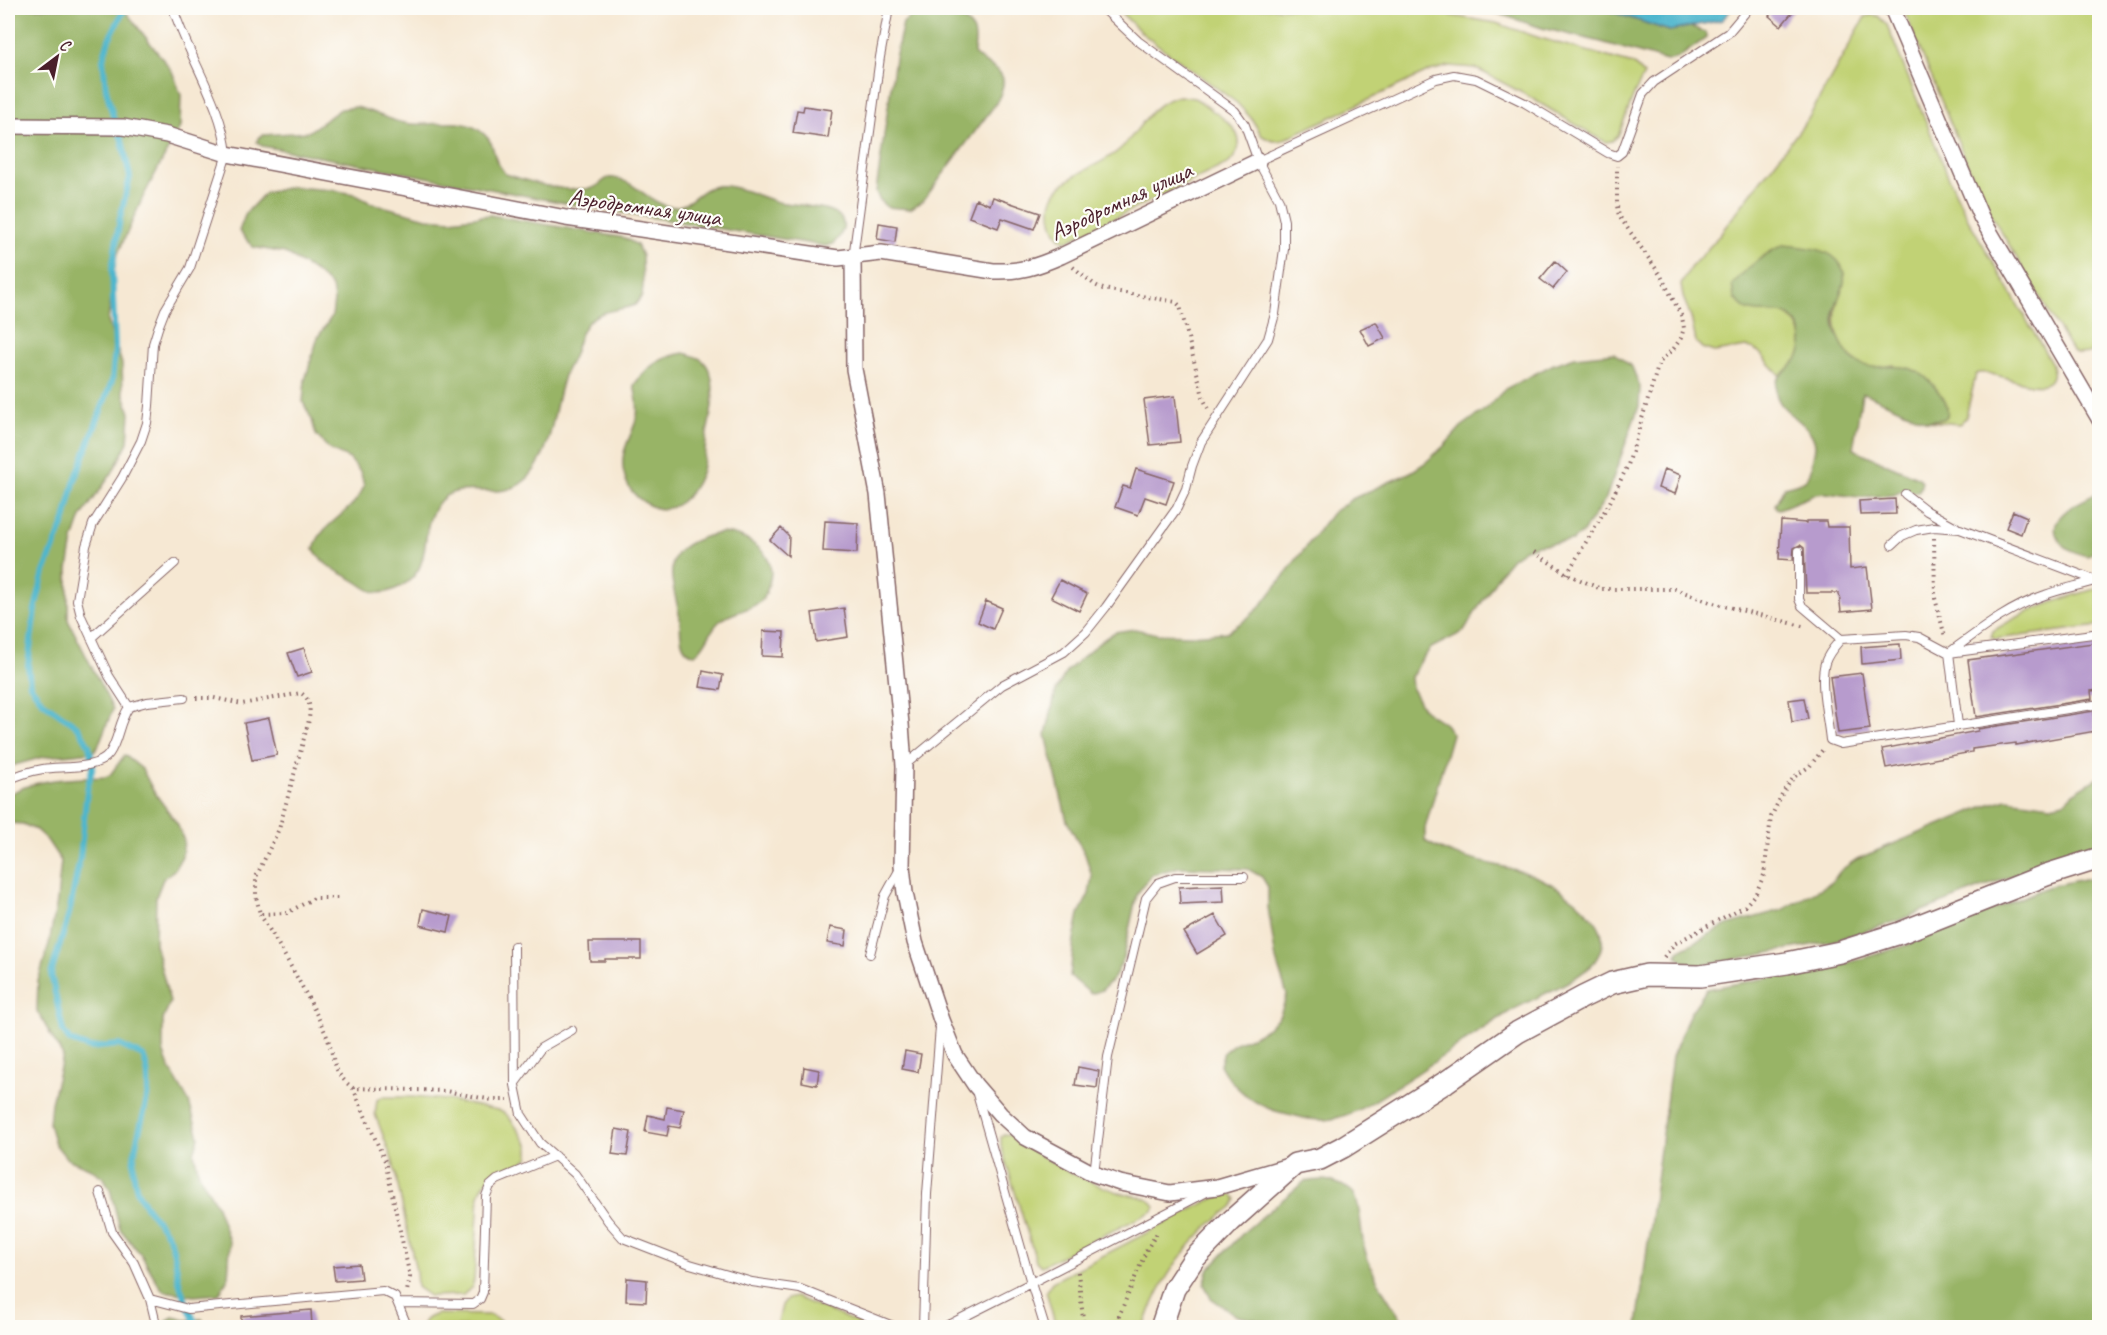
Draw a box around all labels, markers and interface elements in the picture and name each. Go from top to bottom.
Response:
north arrow [27,27,87,87]
text: С [56,35,75,57]
street label: Аэродромная улица [1045,154,1198,247]
street label: Аэродромная улица [567,181,725,233]

